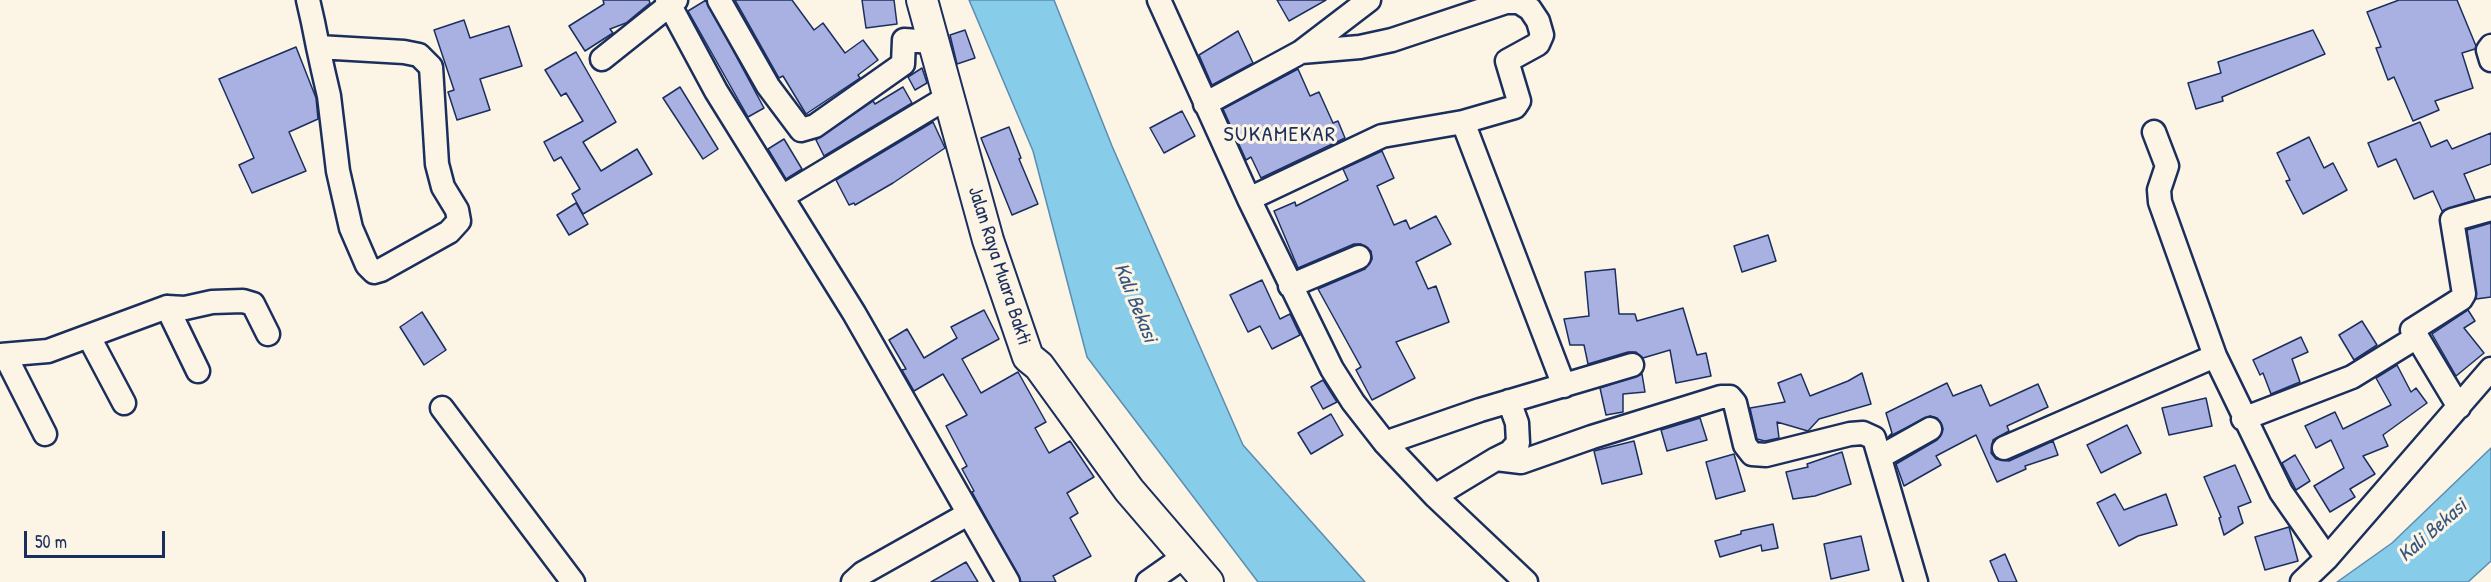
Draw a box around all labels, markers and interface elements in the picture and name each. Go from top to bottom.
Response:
district label: SUKAMEKAR [1224,122,1336,148]
street label: Jalan Raya Muara Bakti [962,184,1036,348]
water label: Kali Bekasi [1108,260,1162,346]
water label: Kali Bekasi [2393,494,2473,568]
scale bar [27,519,168,557]
text: 50 m [35,529,67,554]

